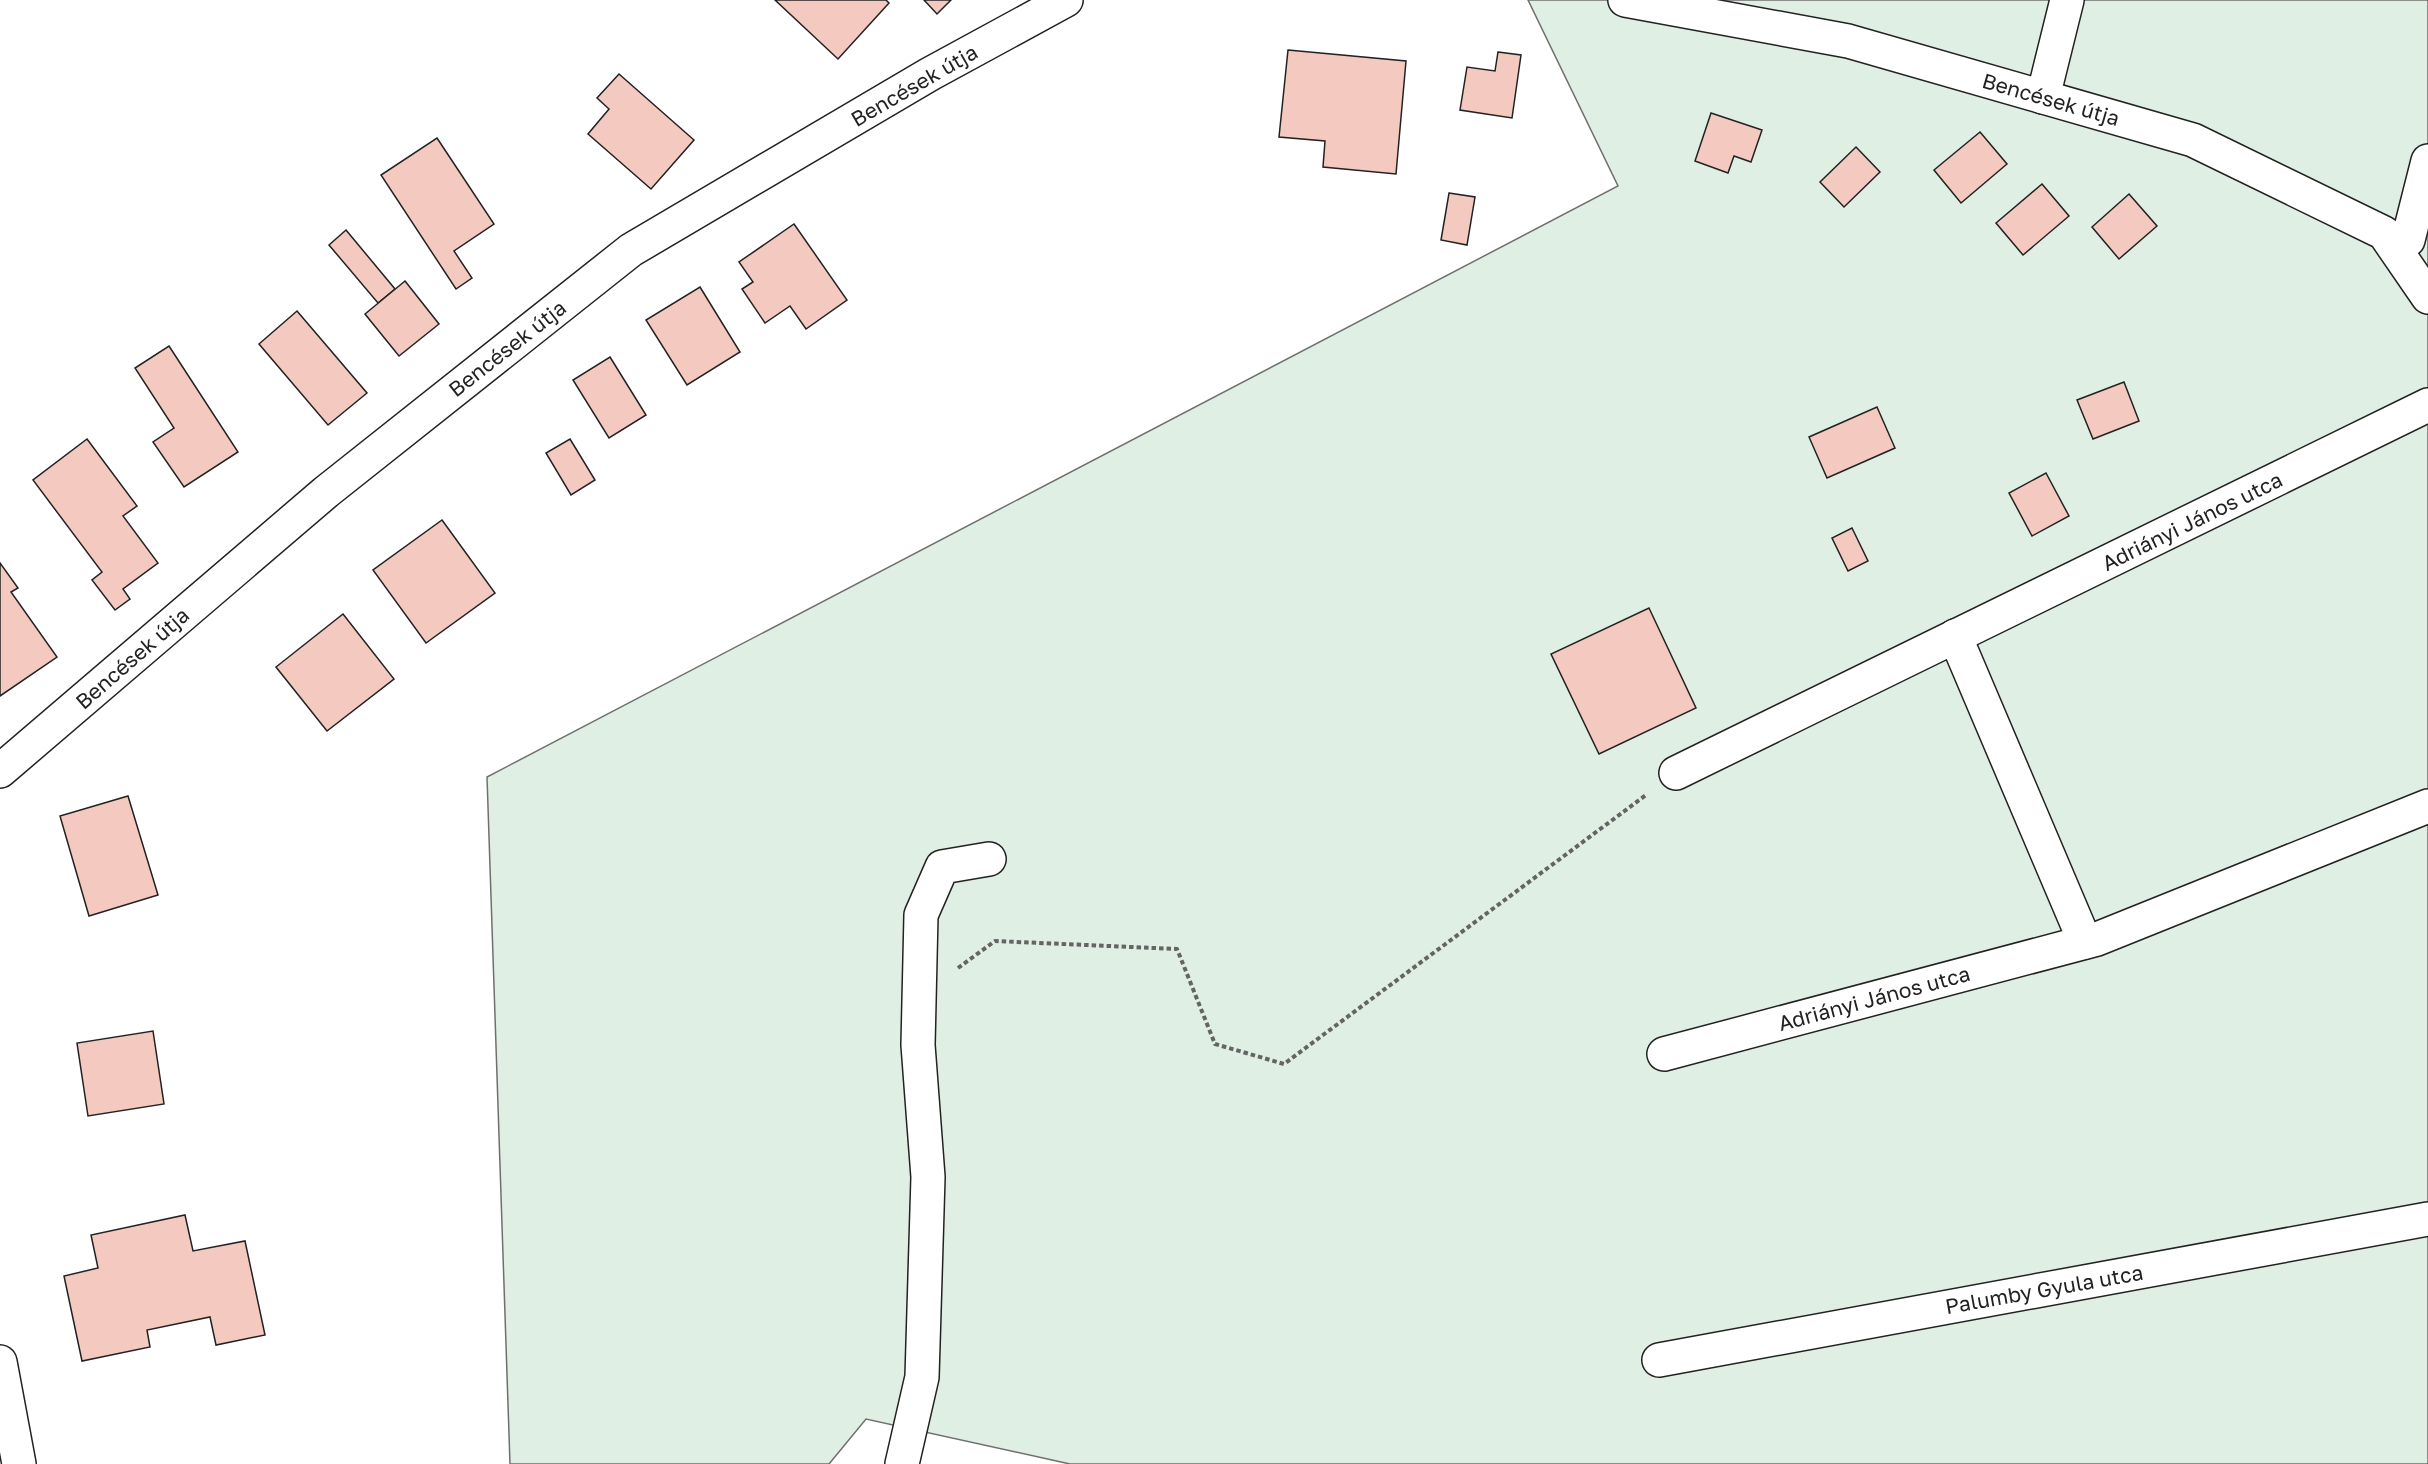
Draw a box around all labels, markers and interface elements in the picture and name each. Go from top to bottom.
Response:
street label: Bencések útja [846,38,982,132]
street label: Bencések útja [1979,67,2123,131]
street label: Bencések útja [443,294,571,402]
street label: Adriányi János utca [2098,466,2286,576]
street label: Bencések útja [70,602,194,714]
street label: Adriányi János utca [1775,960,1973,1036]
street label: Palumby Gyula utca [1943,1259,2145,1319]

